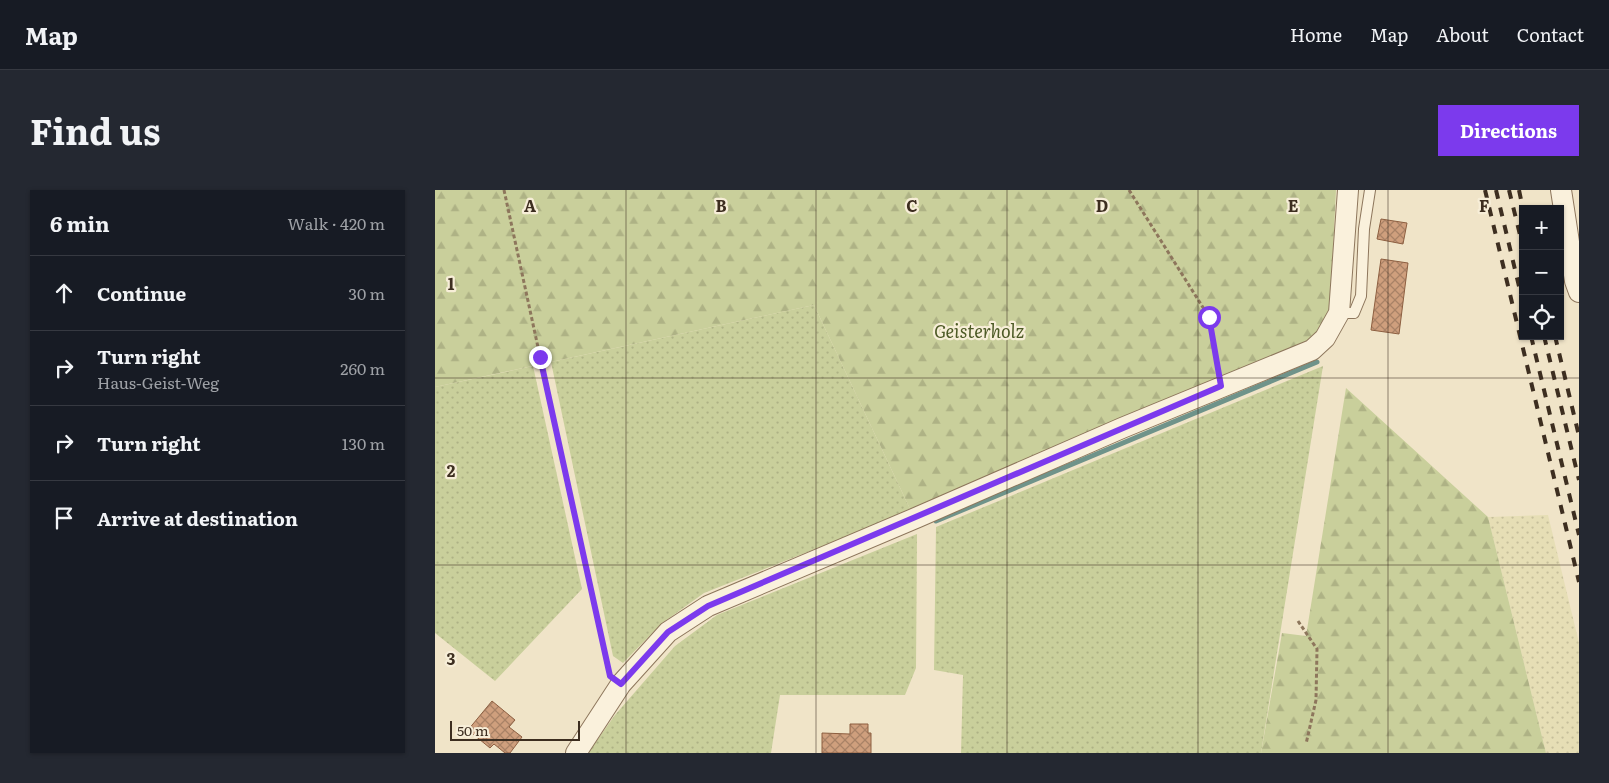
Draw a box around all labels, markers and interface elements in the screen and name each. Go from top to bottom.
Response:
text: Map [25,17,78,52]
text: Home [1290,21,1342,48]
text: Map [1370,21,1408,48]
text: About [1436,21,1489,48]
text: Contact [1517,21,1584,48]
text: Find us [30,104,160,156]
button: Directions [1438,105,1579,156]
text: A [524,193,536,217]
text: B [715,193,727,217]
text: C [906,193,918,217]
text: D [1096,193,1108,217]
text: E [1288,193,1299,217]
text: F [1479,193,1489,217]
map controls [1519,205,1564,340]
button: + [1519,205,1564,250]
text: 6 min [50,207,110,238]
text: Walk · 420 m [287,211,385,235]
button: − [1519,250,1564,295]
text: 1 [448,271,455,295]
icon: ahead [50,279,78,307]
text: Continue [97,279,186,307]
text: 30 m [348,281,385,305]
button: locate [1519,295,1564,340]
route start [1198,306,1221,329]
park label: Geisterholz [934,317,1024,344]
text: Turn right [97,342,201,370]
route end [529,346,552,369]
icon: right [50,354,78,382]
text: 260 m [340,356,385,380]
text: Haus-Geist-Weg [97,370,219,394]
icon: right [50,429,78,457]
text: Turn right [97,429,201,457]
text: 130 m [342,431,385,455]
text: 2 [447,458,456,482]
icon: arrive [50,504,78,532]
text: Arrive at destination [97,504,298,532]
text: 3 [447,646,456,670]
scale bar [450,718,580,741]
text: 50 m [457,720,489,740]

